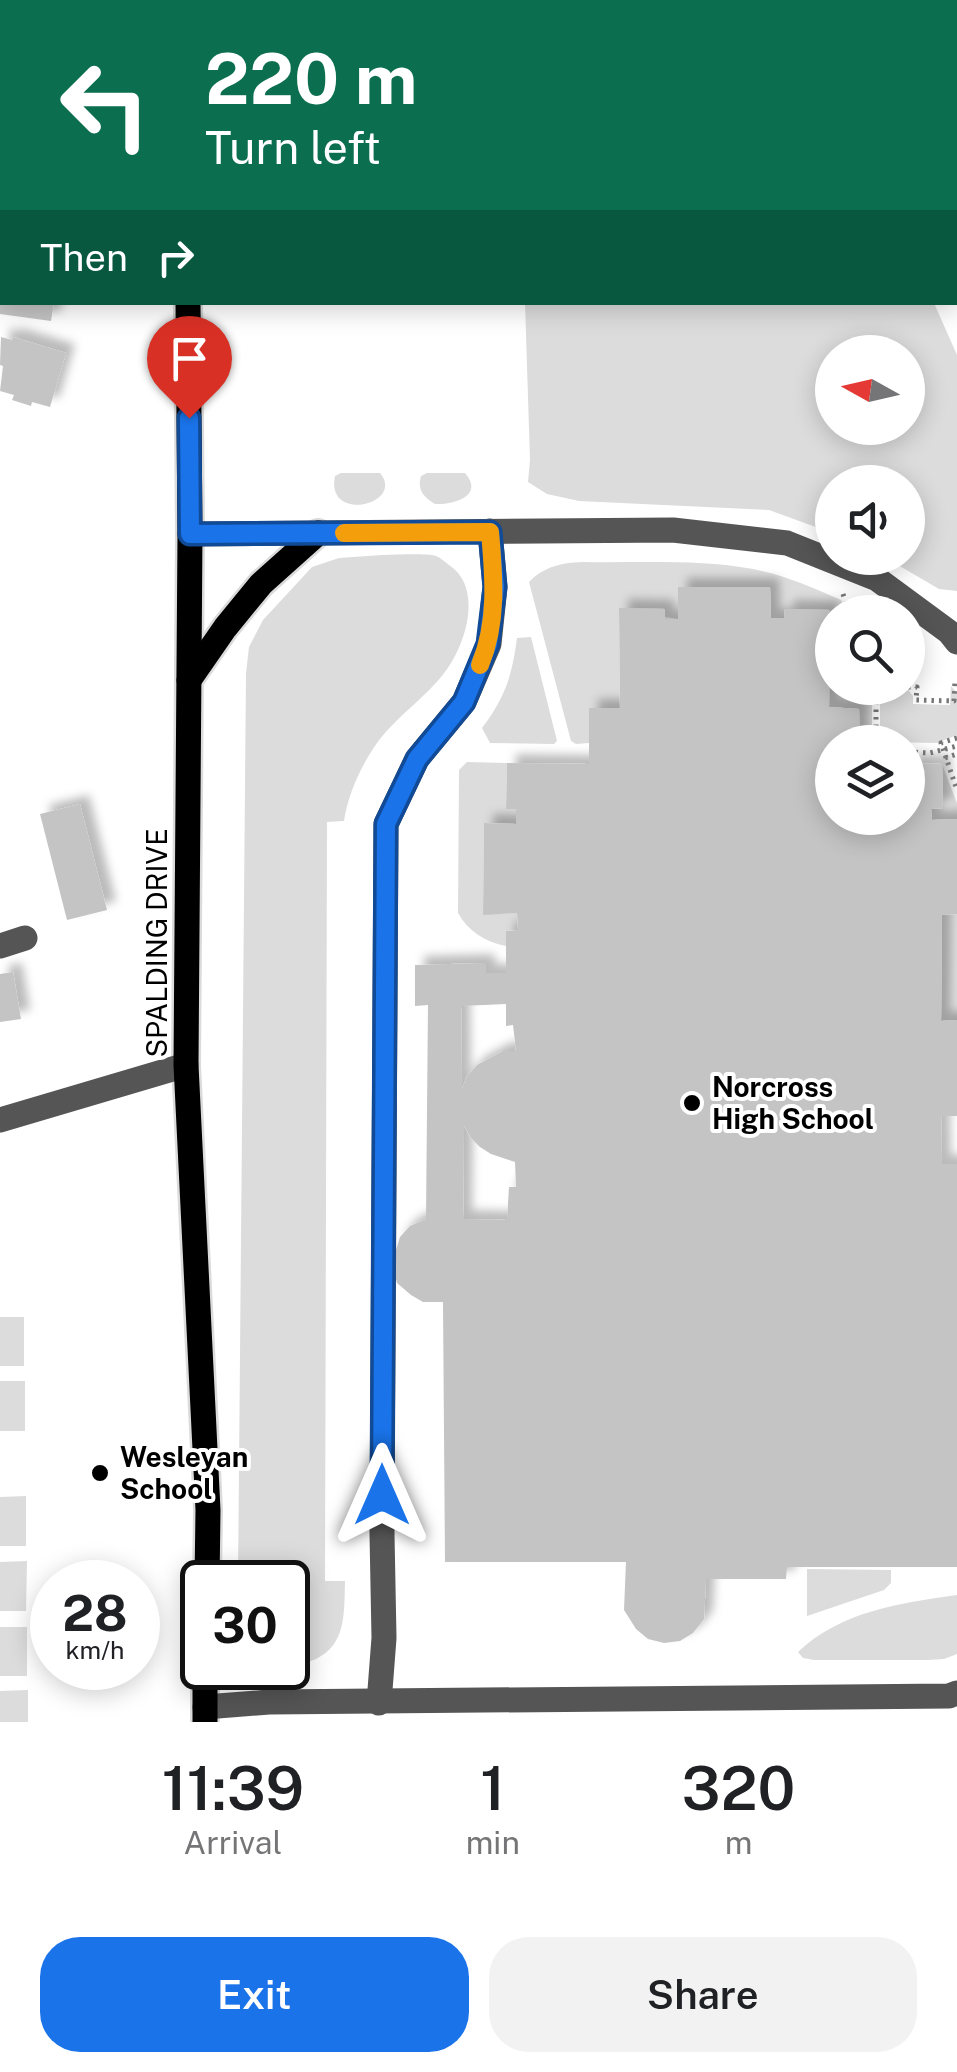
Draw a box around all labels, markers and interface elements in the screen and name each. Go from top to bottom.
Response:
text: 220 m [205,37,418,120]
icon: left [40,40,170,170]
text: Turn left [205,121,381,174]
icon: right [148,230,203,285]
text: Then [40,235,128,280]
pin [147,316,232,419]
icon: arrive [162,331,217,386]
north arrow [815,335,925,445]
map controls [815,335,925,835]
button: sound [815,465,925,575]
button: search [815,595,925,705]
button: layers [815,725,925,835]
street label: SPALDING DRIVE [140,828,173,1058]
place label: Norcross High School [712,1070,874,1135]
marker: Norcross High School [681,1092,703,1114]
place label: Wesleyan School [120,1440,248,1505]
position arrow [330,1443,434,1547]
marker: Wesleyan School [89,1462,111,1484]
speed limit sign: 30 [180,1560,310,1690]
text: 28 [62,1583,128,1642]
text: km/h [66,1635,124,1665]
text: 11:39 [162,1753,304,1824]
text: 1 [480,1753,505,1824]
text: 320 [682,1753,795,1824]
text: Arrival [183,1824,282,1861]
text: min [466,1824,520,1861]
text: m [725,1824,752,1861]
button: Exit [40,1937,469,2052]
button: Share [489,1937,917,2052]

